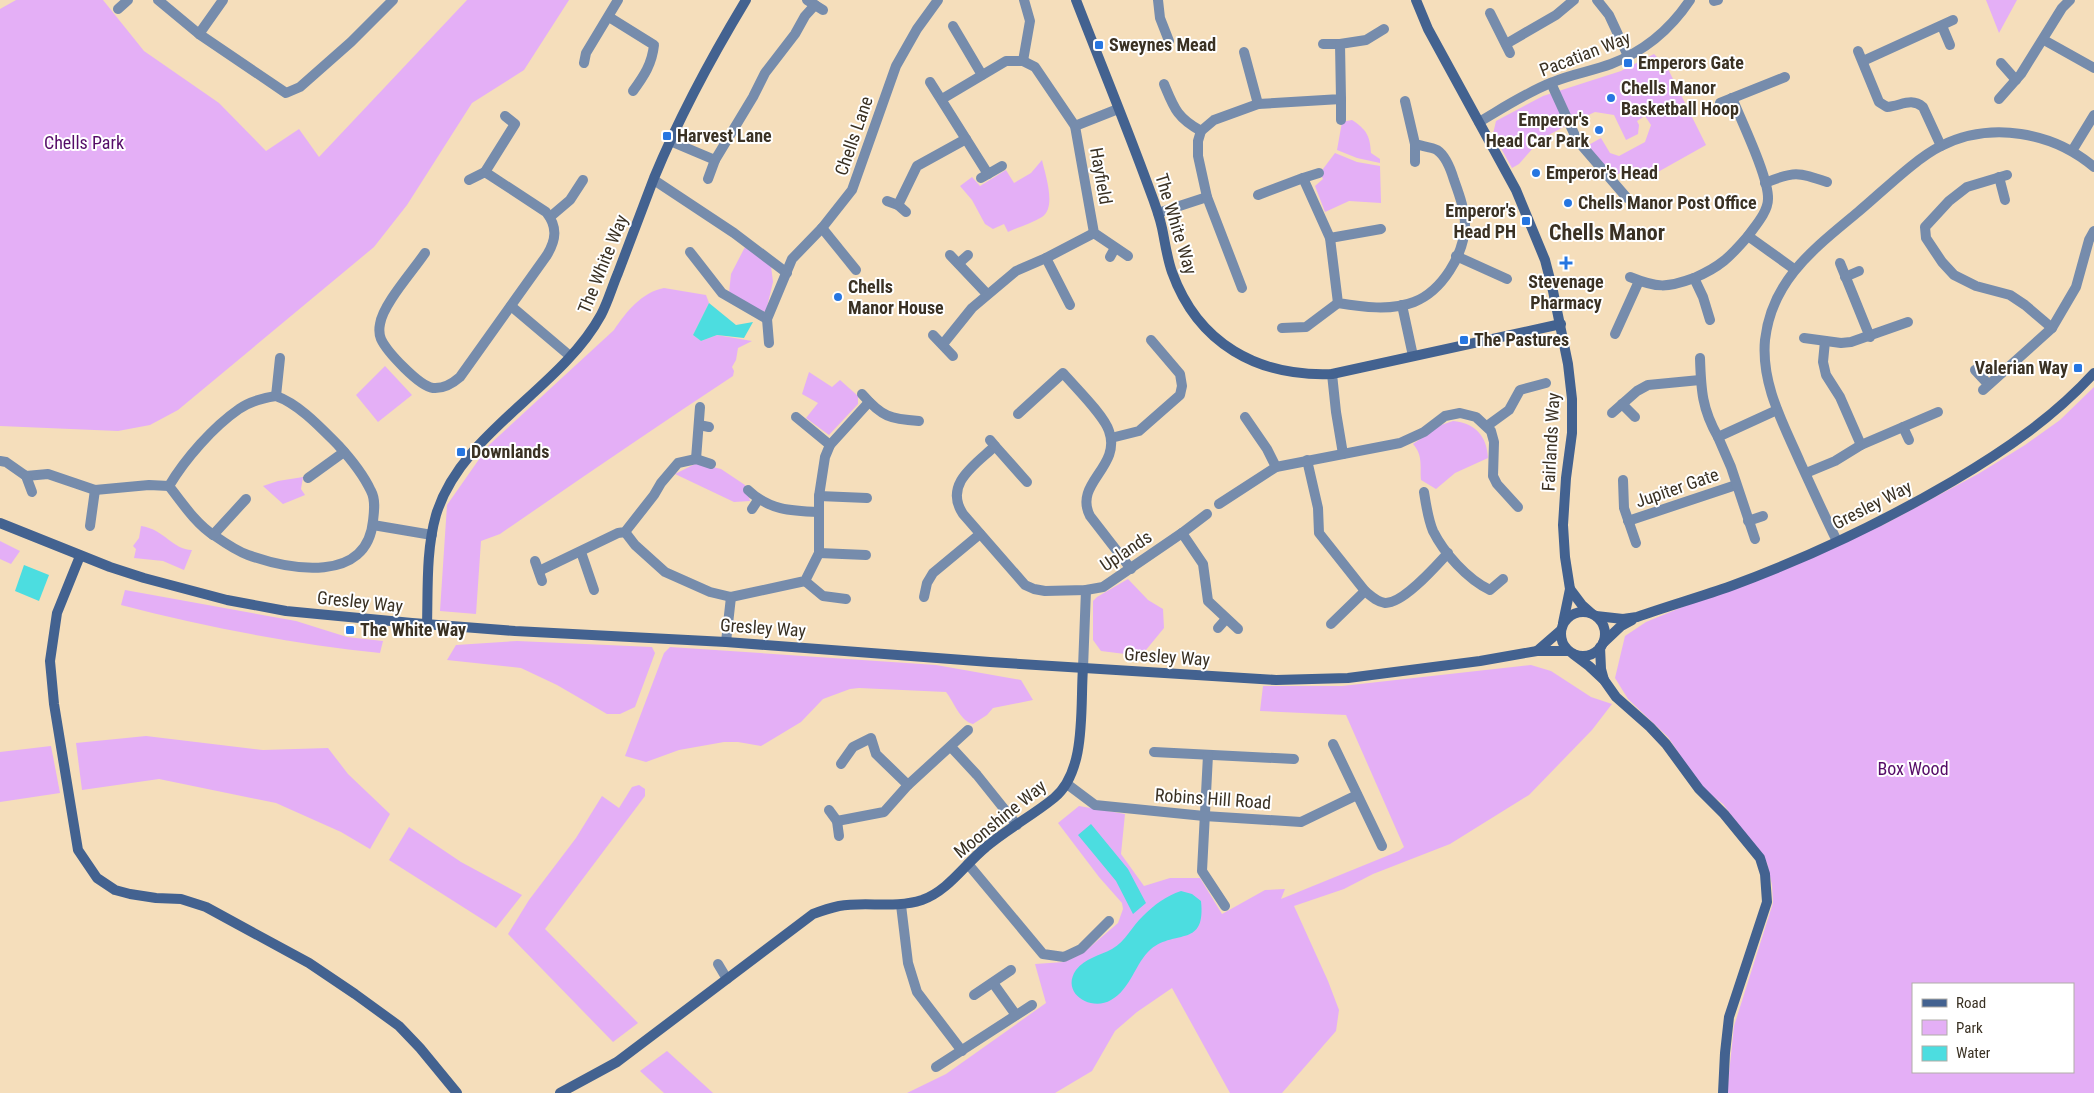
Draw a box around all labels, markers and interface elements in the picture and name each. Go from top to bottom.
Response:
street label: Pacatian Way [1536,26,1634,80]
place label: Sweynes Mead [1109,34,1216,55]
marker: Sweynes Mead [1093,39,1105,51]
place label: Emperors Gate [1638,52,1744,73]
marker: Emperors Gate [1622,57,1634,69]
place label: Chells Manor Basketball Hoop [1621,77,1739,119]
marker: Chells Manor Basketball Hoop [1605,92,1617,104]
street label: Chells Lane [830,94,877,178]
place label: Emperor's Head Car Park [1486,109,1589,151]
marker: Emperor's Head Car Park [1593,124,1605,136]
place label: Harvest Lane [677,125,772,146]
marker: Harvest Lane [661,130,673,142]
park label: Chells Park [44,132,124,153]
street label: Hayfield [1086,146,1117,206]
place label: Emperor's Head [1546,162,1658,183]
marker: Emperor's Head [1530,167,1542,179]
street label: The White Way [1151,171,1202,277]
place label: Chells Manor Post Office [1578,192,1757,213]
marker: Chells Manor Post Office [1562,197,1574,209]
place label: Emperor's Head PH [1445,200,1516,242]
street label: The White Way [573,211,632,316]
marker: Emperor's Head PH [1520,215,1532,227]
district label: Chells Manor [1549,220,1665,245]
marker: Stevenage Pharmacy [1560,257,1572,269]
place label: Stevenage Pharmacy [1528,271,1604,313]
place label: Chells Manor House [848,276,944,318]
marker: Chells Manor House [832,291,844,303]
place label: The Pastures [1474,329,1569,350]
marker: The Pastures [1458,334,1470,346]
place label: Valerian Way [1975,357,2068,378]
marker: Valerian Way [2072,362,2084,374]
street label: Fairlands Way [1537,392,1564,492]
place label: Downlands [471,441,549,462]
marker: Downlands [455,446,467,458]
street label: Jupiter Gate [1632,463,1721,512]
street label: Gresley Way [1829,475,1915,533]
street label: Uplands [1096,526,1155,575]
street label: Gresley Way [316,587,404,616]
street label: Gresley Way [719,614,807,641]
place label: The White Way [360,619,466,640]
marker: The White Way [344,624,356,636]
street label: Gresley Way [1123,643,1211,670]
park label: Box Wood [1877,758,1949,779]
street label: Moonshine Way [950,775,1050,862]
street label: Robins Hill Road [1154,784,1272,813]
legend [1912,983,2074,1073]
text: Road [1956,994,1986,1012]
text: Park [1956,1019,1983,1037]
text: Water [1956,1044,1991,1062]

